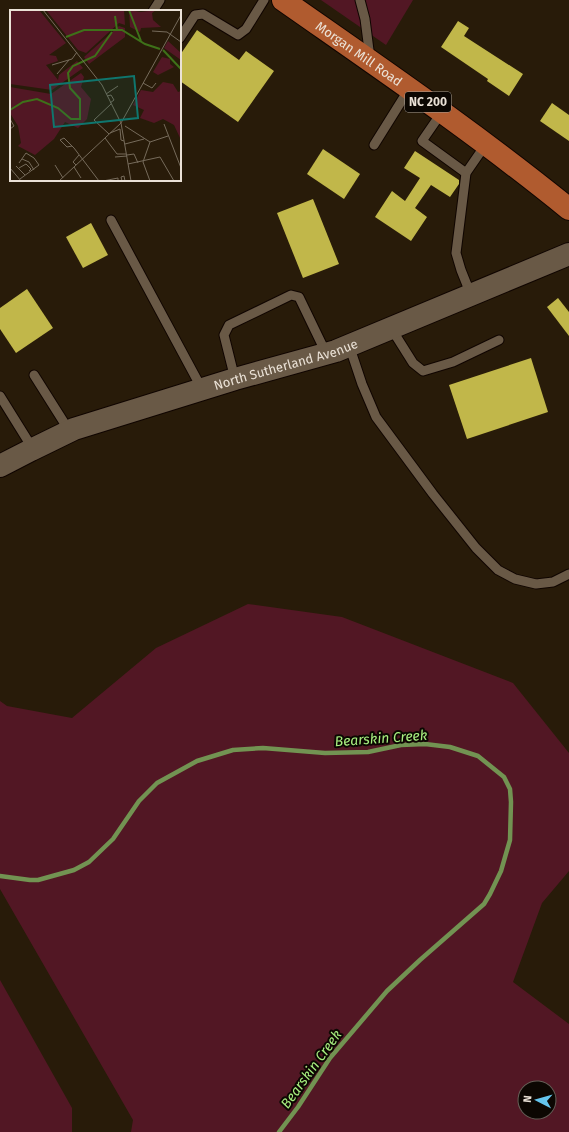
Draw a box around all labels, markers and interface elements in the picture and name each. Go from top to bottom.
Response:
inset map [10,10,181,181]
street label: Morgan Mill Road [313,18,405,89]
road number: NC 200 [405,92,451,112]
street label: North Sutherland Avenue [212,336,360,393]
water label: Bearskin Creek [334,727,428,750]
water label: Bearskin Creek [277,1026,346,1112]
north arrow [517,1080,557,1120]
text: N [521,1095,534,1103]

